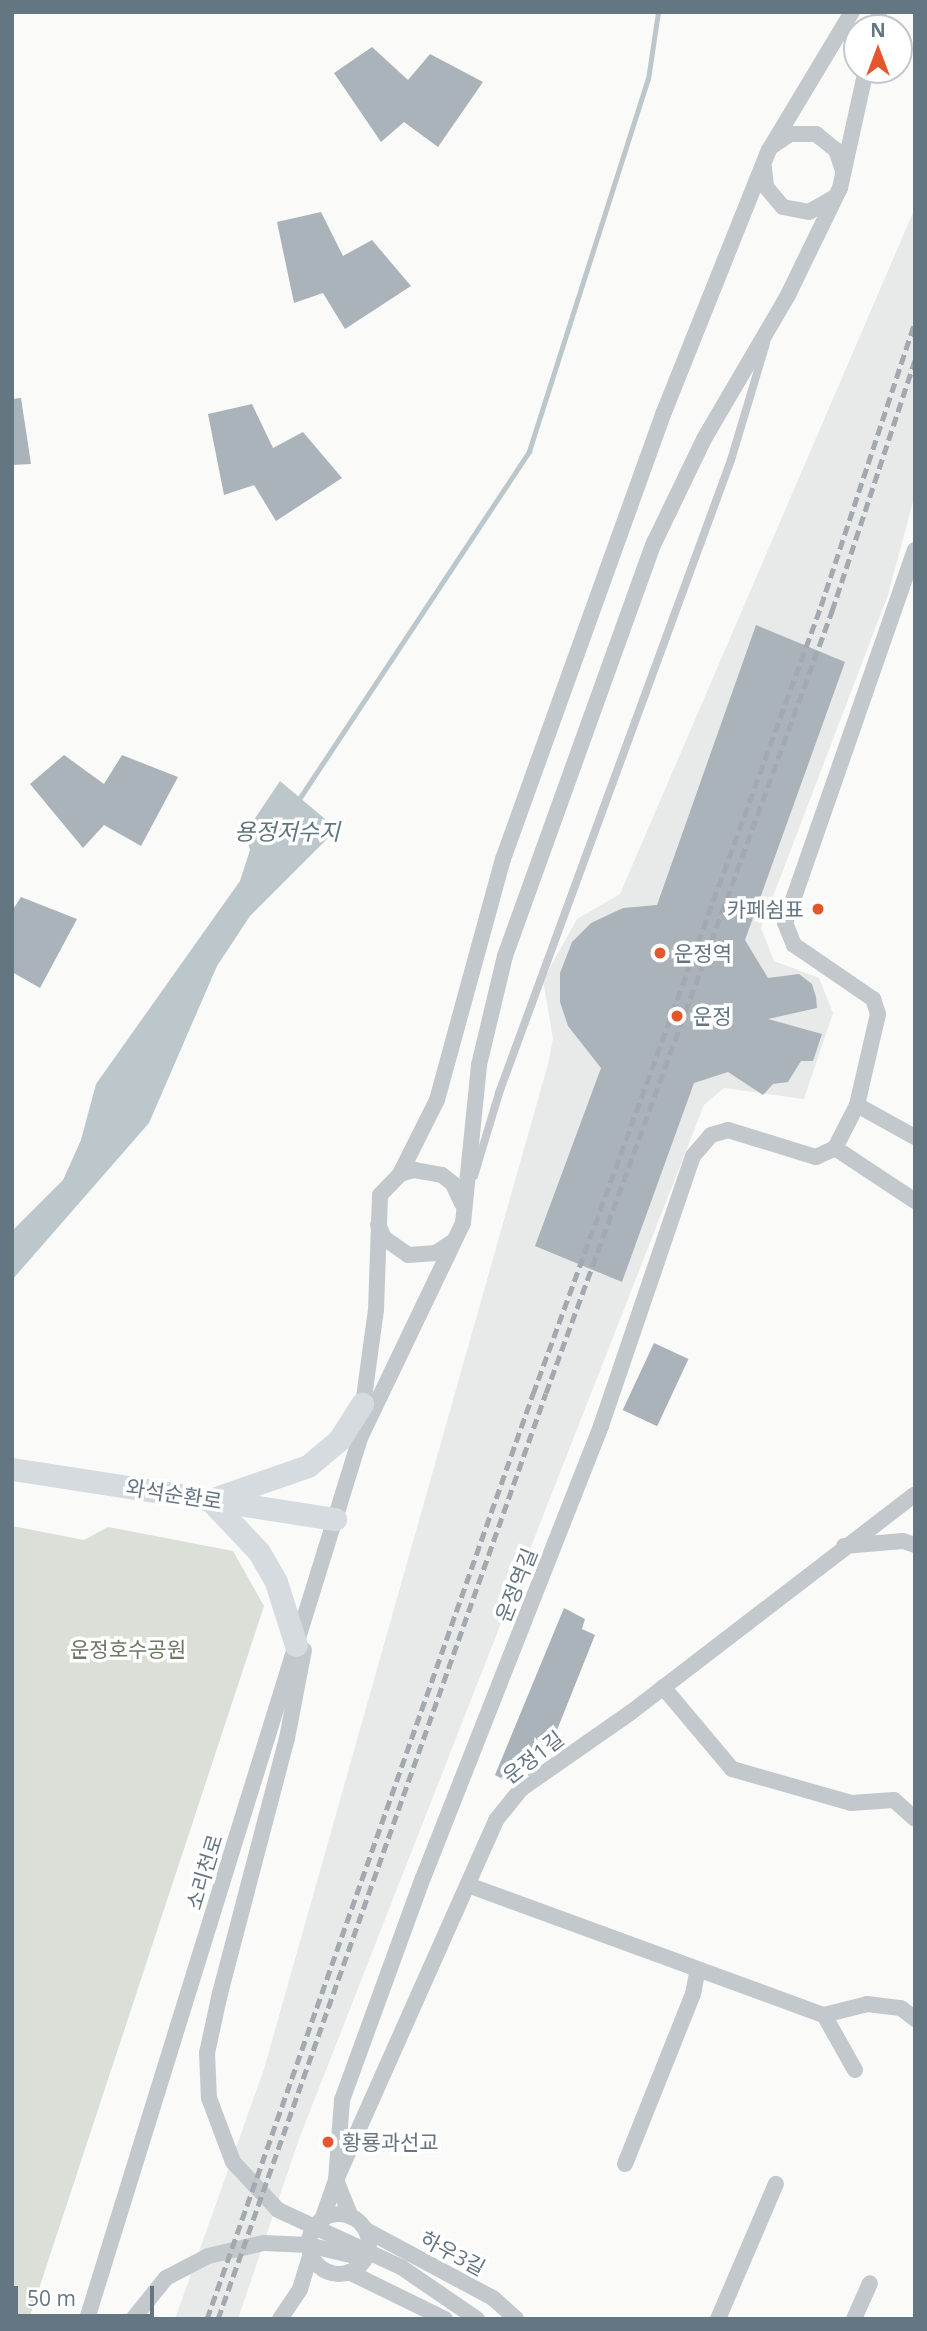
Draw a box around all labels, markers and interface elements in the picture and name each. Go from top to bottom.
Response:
north arrow [843,14,913,84]
text: N [870,17,886,43]
water label: 용정저수지 [234,817,340,845]
place label: 카페쉼표 [727,896,804,922]
marker: 카페쉼표 [810,901,826,917]
place label: 운정역 [674,940,732,966]
marker: 운정역 [652,945,668,961]
place label: 운정 [693,1003,732,1029]
marker: 운정 [667,1006,687,1026]
street label: 와석순환로 [124,1474,224,1514]
street label: 운정역길 [490,1544,542,1626]
park label: 운정호수공원 [70,1636,186,1662]
street label: 운정1길 [498,1726,568,1788]
street label: 소리천로 [181,1831,227,1913]
place label: 황룡과선교 [342,2129,439,2155]
marker: 황룡과선교 [320,2134,336,2150]
street label: 하우3길 [416,2225,490,2281]
scale bar [18,2272,158,2316]
text: 50 m [27,2284,76,2312]

